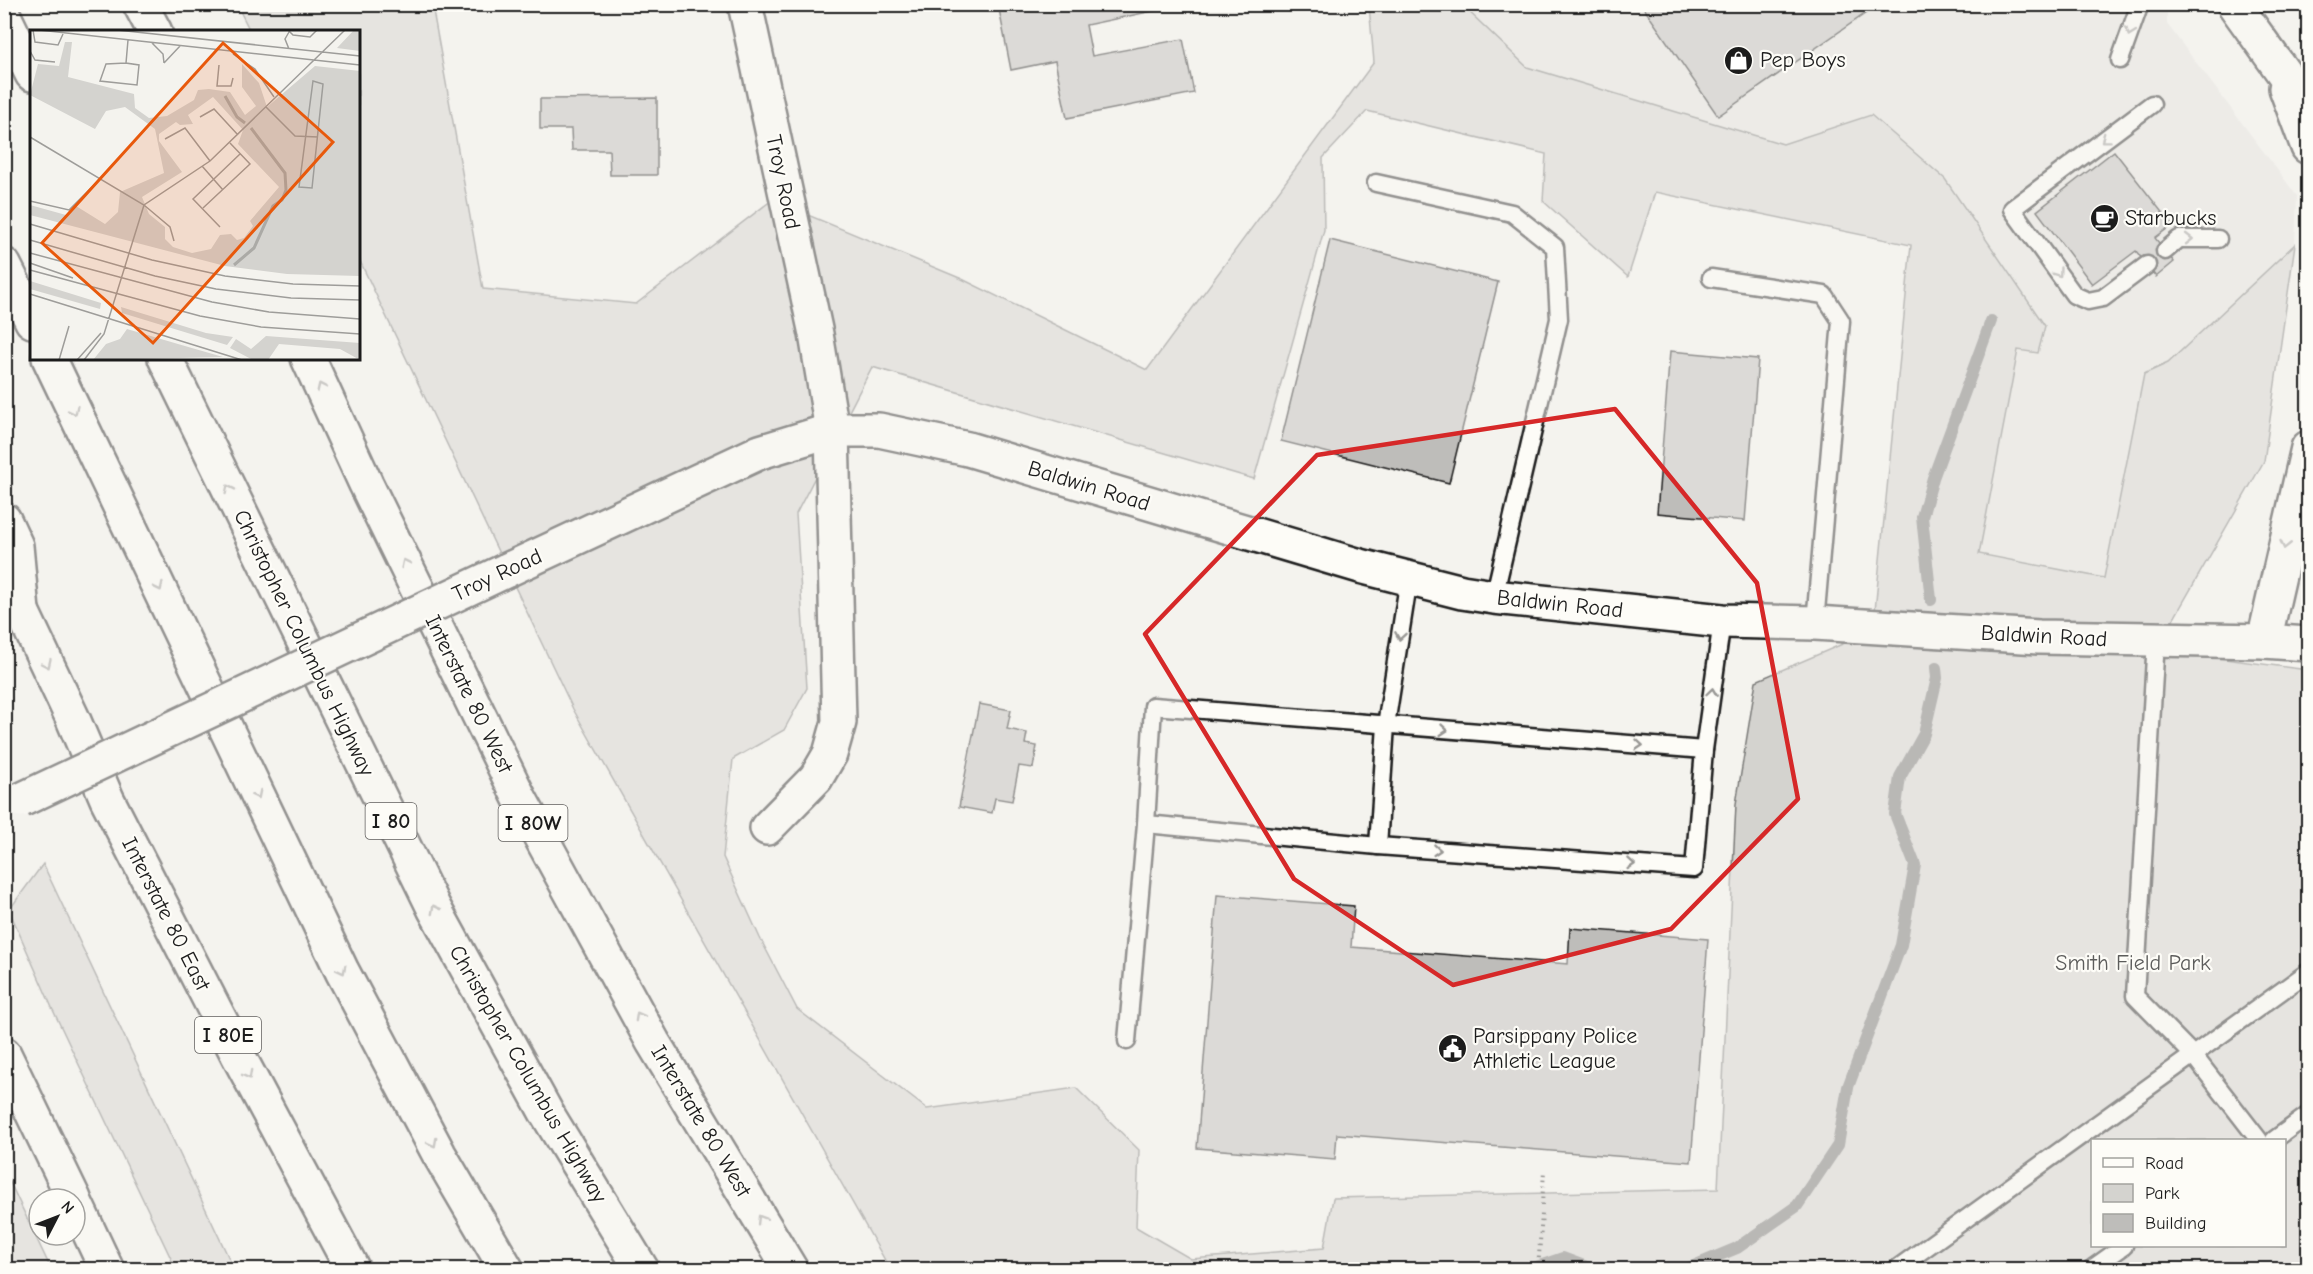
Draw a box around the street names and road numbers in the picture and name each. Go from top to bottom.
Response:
street label: Troy Road [760,132,806,232]
street label: Baldwin Road [1025,455,1153,517]
street label: Christopher Columbus Highway [228,506,380,781]
street label: Troy Road [448,543,546,607]
street label: Baldwin Road [1496,584,1624,624]
street label: Interstate 80 West [420,611,519,778]
street label: Baldwin Road [1980,620,2108,652]
road number: I 80 [366,803,416,839]
road number: I 80W [498,805,568,841]
street label: Interstate 80 East [116,833,216,996]
street label: Christopher Columbus Highway [443,941,613,1208]
road number: I 80E [195,1017,261,1053]
street label: Interstate 80 West [645,1040,757,1202]

